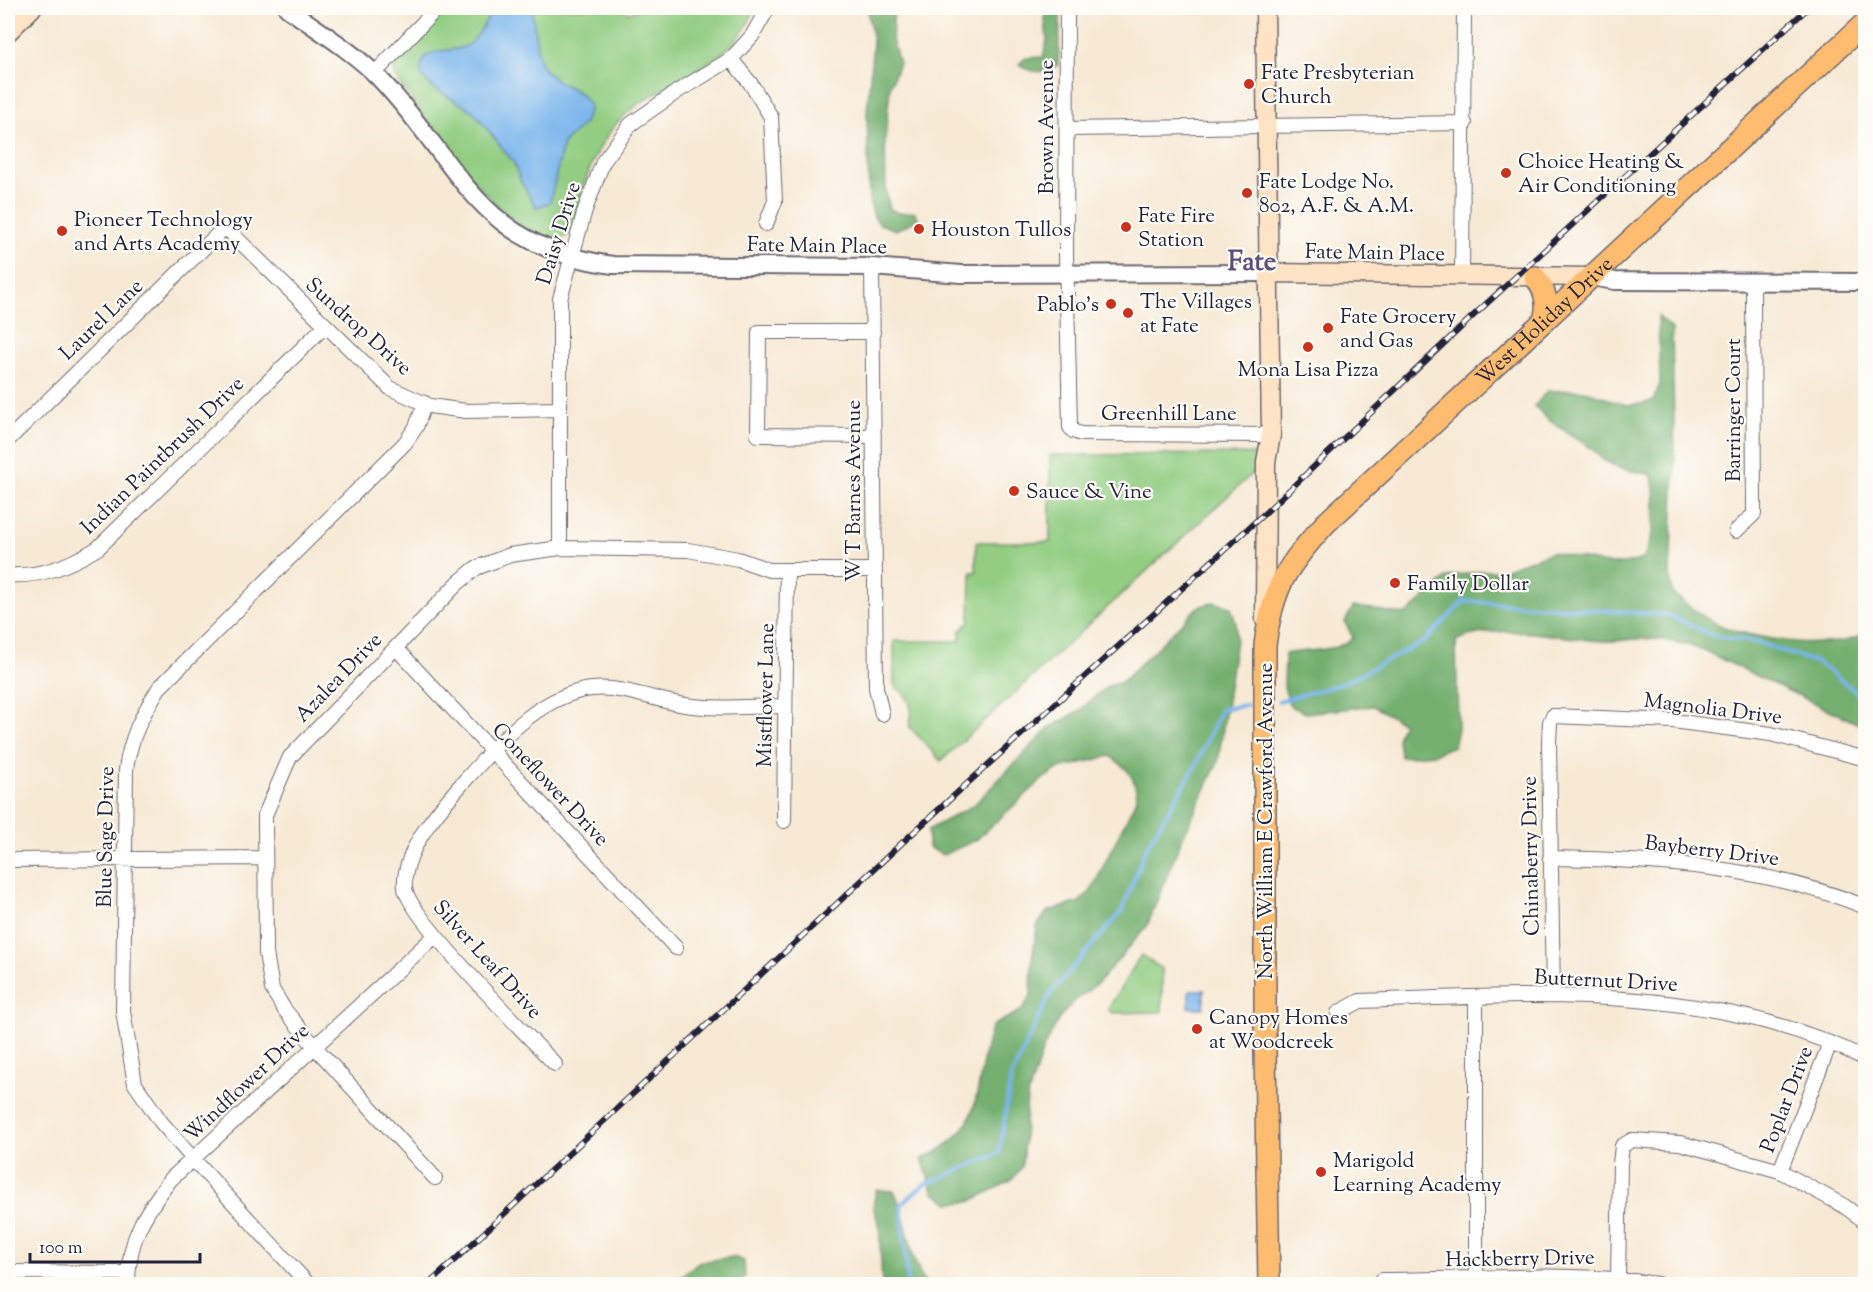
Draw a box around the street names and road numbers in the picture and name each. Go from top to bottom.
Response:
street label: Brown Avenue [1033,60,1063,194]
street label: Daisy Drive [530,179,590,289]
street label: Fate Main Place [746,231,887,263]
street label: Fate Main Place [1304,238,1445,270]
street label: West Holiday Drive [1470,251,1621,393]
street label: Sundrop Drive [298,271,418,384]
street label: Laurel Lane [54,273,151,368]
street label: Barringer Court [1720,338,1750,482]
street label: Indian Paintbrush Drive [75,370,252,543]
street label: W T Barnes Avenue [840,400,870,582]
street label: Greenhill Lane [1101,400,1237,430]
street label: Mistflower Lane [751,623,783,768]
street label: Azalea Drive [289,627,390,730]
street label: North William E Crawford Avenue [1252,663,1282,979]
street label: Magnolia Drive [1642,687,1784,733]
street label: Coneflower Drive [484,717,615,854]
street label: Blue Sage Drive [91,766,123,908]
street label: Chinaberry Drive [1516,776,1548,936]
street label: Bayberry Drive [1643,829,1781,875]
street label: Silver Leaf Drive [425,894,548,1026]
street label: Butternut Drive [1533,963,1679,1001]
street label: Windflower Drive [178,1017,317,1150]
street label: Poplar Drive [1754,1042,1822,1157]
street label: Hackberry Drive [1445,1244,1595,1276]

